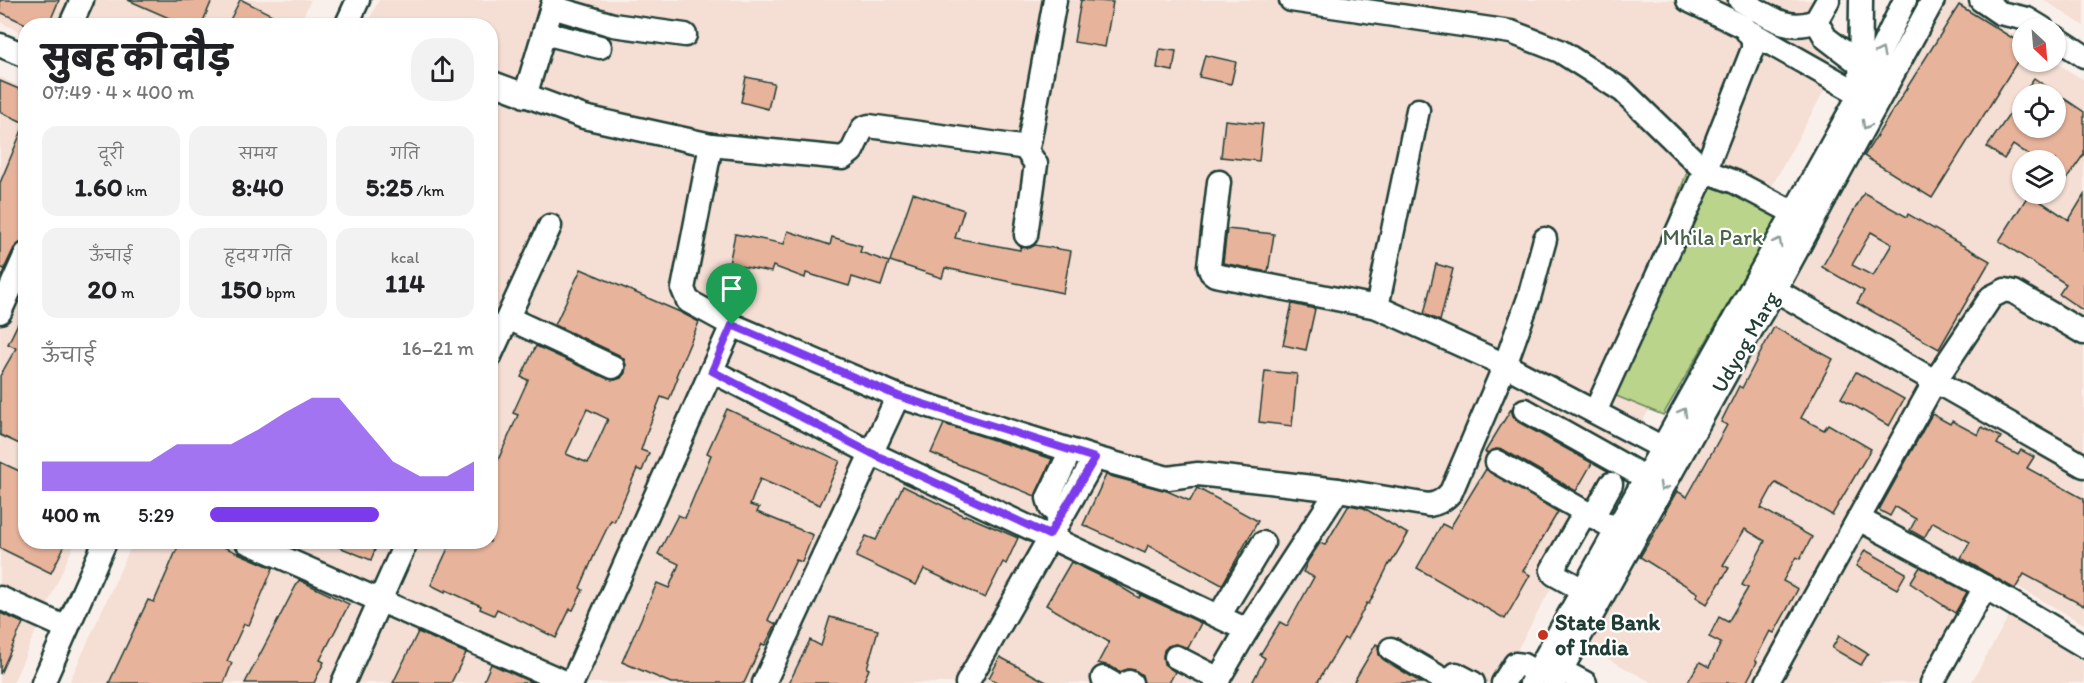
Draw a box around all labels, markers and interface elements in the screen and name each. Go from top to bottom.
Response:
north arrow [2012,18,2066,72]
map controls [2012,18,2066,204]
text: सुबह की दौड़ [42,38,231,77]
button: share [411,38,474,101]
one-way arrow [1873,47,1885,58]
text: 07:49 · 4 × 400 m [42,80,194,104]
button: locate [2012,84,2066,138]
one-way arrow [1862,119,1873,130]
text: दूरी [98,144,124,163]
text: समय [239,144,277,163]
text: गति [390,144,420,163]
button: layers [2012,150,2066,204]
text: 1.60 [75,171,123,203]
text: 8:40 [232,171,284,203]
text: 5:25 [366,171,413,203]
text: km [123,181,148,200]
text: /km [413,181,444,200]
park label: Mhila Park [1663,224,1764,251]
one-way arrow [1771,238,1782,248]
text: ऊँचाई [90,246,132,265]
text: हृदय गति [224,246,292,265]
text: kcal [391,248,419,267]
pin [706,263,757,325]
text: 114 [385,267,425,299]
icon: arrive [715,272,748,305]
text: 20 [88,273,117,305]
text: 150 [220,273,262,305]
text: m [117,283,134,302]
text: bpm [262,283,296,302]
street label: Udyog Marg [1705,286,1785,397]
text: 16–21 m [402,336,474,360]
text: ऊँचाई [42,343,96,367]
one-way arrow [1676,408,1687,418]
one-way arrow [1659,481,1670,492]
text: 400 m [42,503,100,527]
text: 5:29 [138,503,174,527]
place label: State Bank of India [1555,609,1661,661]
marker: State Bank of India [1536,628,1550,642]

